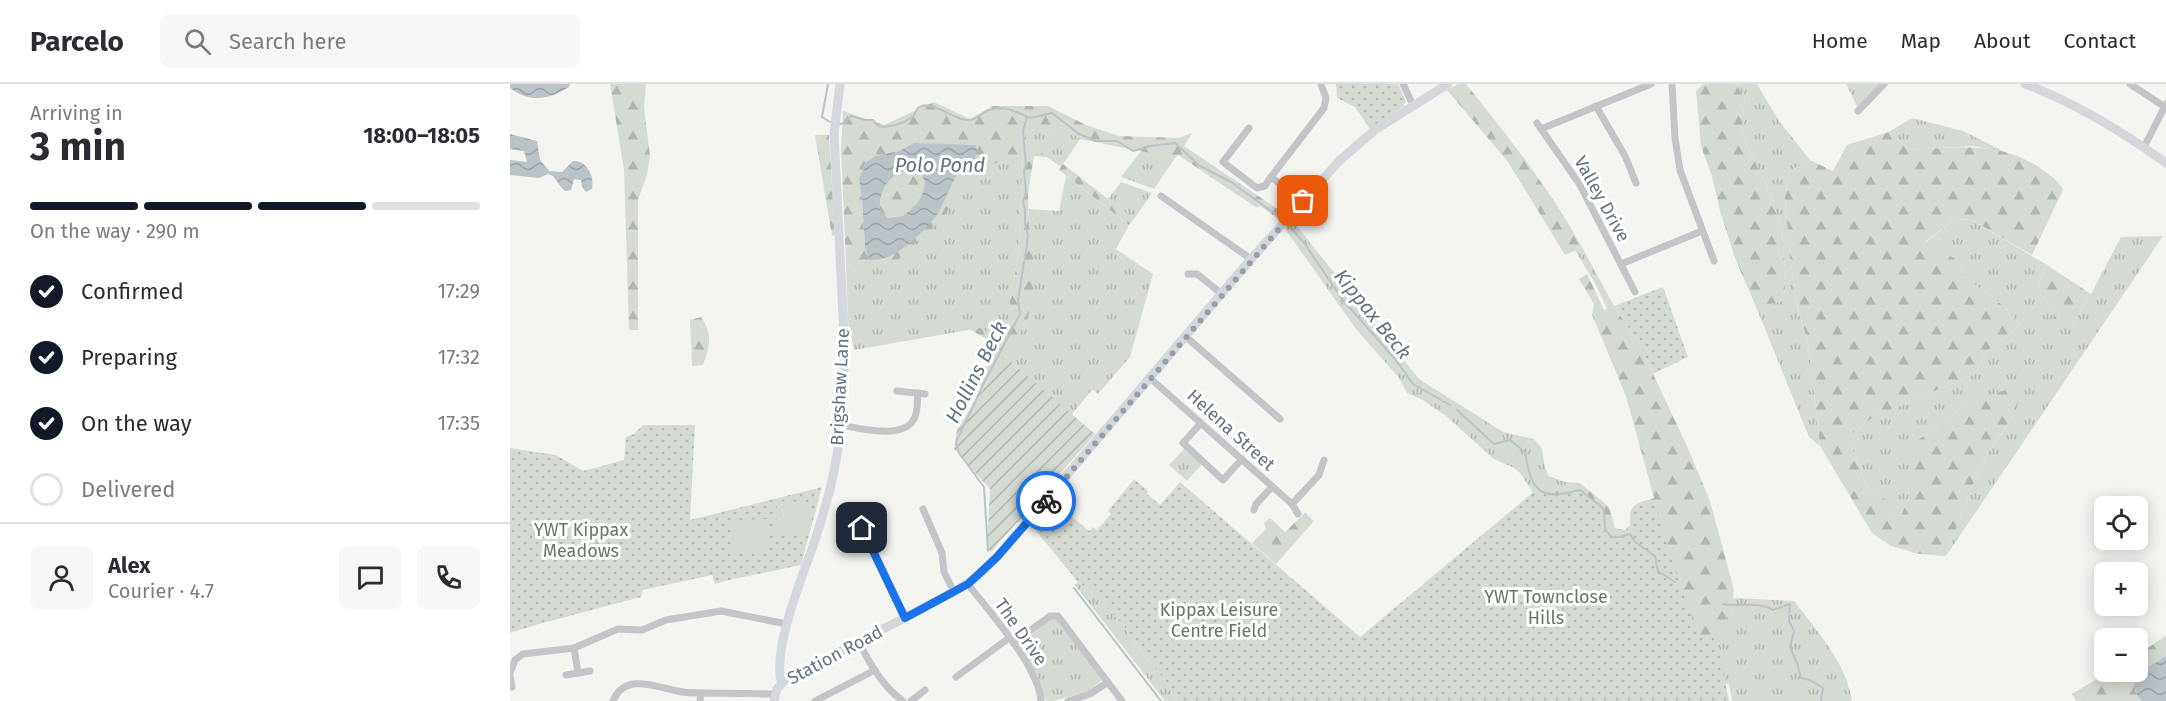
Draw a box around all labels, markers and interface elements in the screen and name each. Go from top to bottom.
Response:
search box [160,14,580,68]
text: Parcelo [30,25,124,58]
icon: search [181,25,214,58]
text: Search here [229,28,346,55]
text: Home [1812,28,1868,54]
text: Map [1901,28,1941,54]
text: About [1974,28,2031,54]
text: Contact [2064,28,2136,54]
text: Arriving in [30,101,123,125]
text: 18:00–18:05 [363,122,480,149]
text: 3 min [30,124,126,170]
street label: Valley Drive [1569,152,1635,246]
water label: Polo Pond [895,153,986,177]
pin [1277,175,1328,226]
icon: bag [1286,184,1319,217]
text: On the way · 290 m [30,219,200,243]
water label: Kippax Beck [1329,264,1417,364]
icon: check [30,275,63,308]
text: Confirmed [81,278,184,305]
text: 17:29 [437,279,480,303]
water label: Hollins Beck [940,317,1012,427]
street label: Brigshaw Lane [826,328,854,446]
icon: check [30,341,63,374]
text: Preparing [81,344,177,371]
text: 17:32 [438,345,480,369]
street label: Helena Street [1182,385,1280,476]
icon: check [30,407,63,440]
text: On the way [81,410,192,437]
text: 17:35 [437,411,480,435]
courier [1016,471,1076,531]
text: Delivered [81,476,176,503]
icon: bike [1030,485,1063,518]
map controls [2094,496,2148,682]
button: locate [2094,496,2148,550]
pin [836,502,887,553]
icon: home [845,511,878,544]
park label: YWT Kippax Meadows [534,519,628,562]
button: person [30,546,93,609]
button: chat [339,546,402,609]
button: phone [417,546,480,609]
text: Alex [108,552,151,579]
button: + [2094,562,2148,616]
text: Courier · 4.7 [108,579,214,603]
park label: YWT Townclose Hills [1484,586,1608,629]
street label: The Drive [990,594,1052,670]
park label: Kippax Leisure Centre Field [1160,599,1278,642]
street label: Station Road [784,621,886,689]
button: − [2094,628,2148,682]

